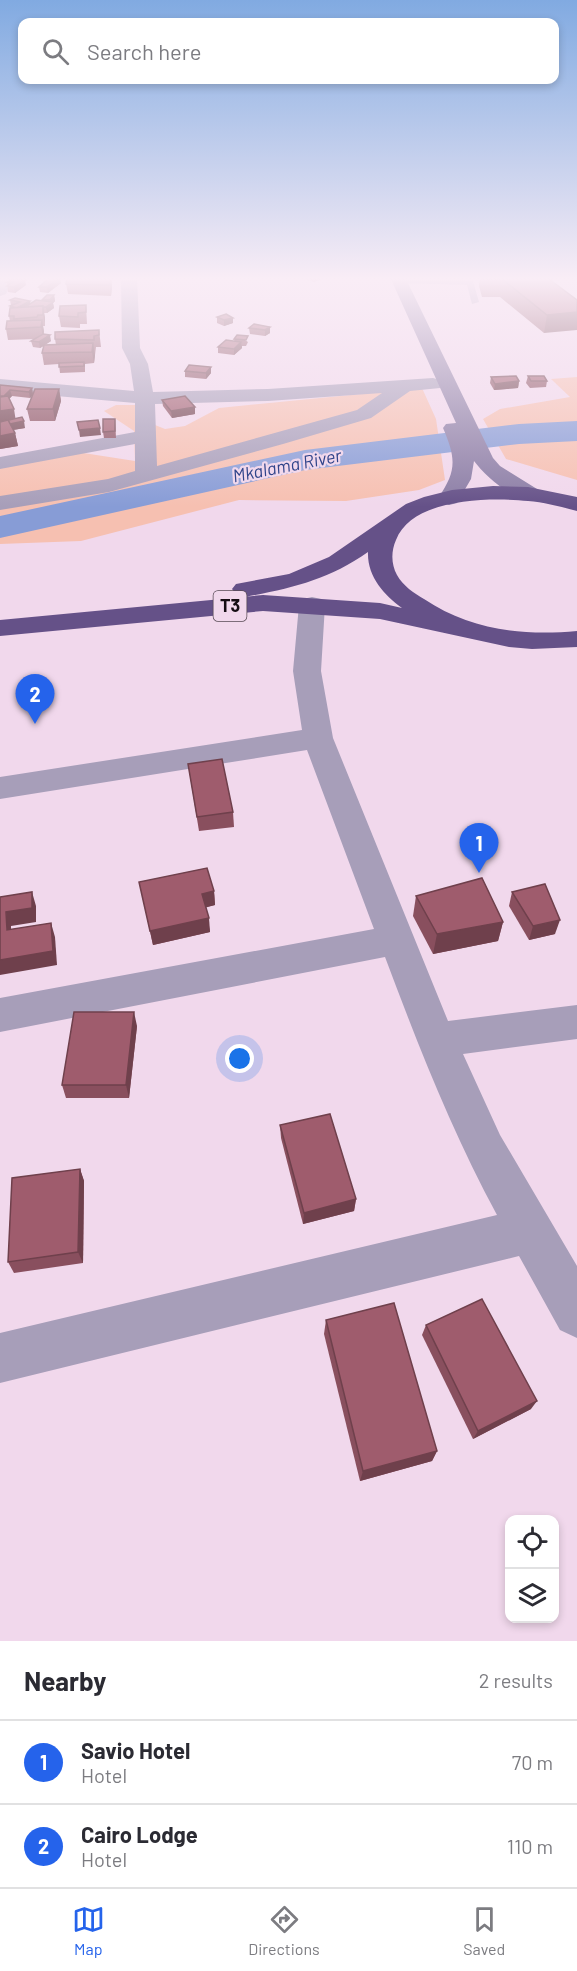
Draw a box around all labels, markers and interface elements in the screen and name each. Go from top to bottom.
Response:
search box [18,18,559,84]
icon: search [39,35,72,68]
text: Search here [87,38,201,64]
water label: Mkalama River [231,444,344,486]
road number: T3 [214,591,246,621]
pin: 2 [15,674,54,724]
pin: 1 [460,824,498,873]
your location [225,1044,254,1073]
map controls [505,1515,559,1623]
button: locate [505,1515,559,1569]
button: layers [505,1569,559,1623]
text: Nearby [24,1665,106,1696]
text: 2 results [479,1668,553,1692]
text: Savio Hotel [81,1737,190,1763]
text: 1 [40,1750,47,1774]
text: 70 m [512,1750,553,1774]
text: Hotel [81,1763,127,1787]
text: Cairo Lodge [81,1821,198,1847]
text: 2 [38,1834,49,1858]
text: 110 m [507,1834,553,1858]
text: Hotel [81,1847,127,1871]
tab: Map [72,1903,105,1958]
tab: Directions [248,1903,320,1958]
tab: Saved [463,1903,505,1958]

